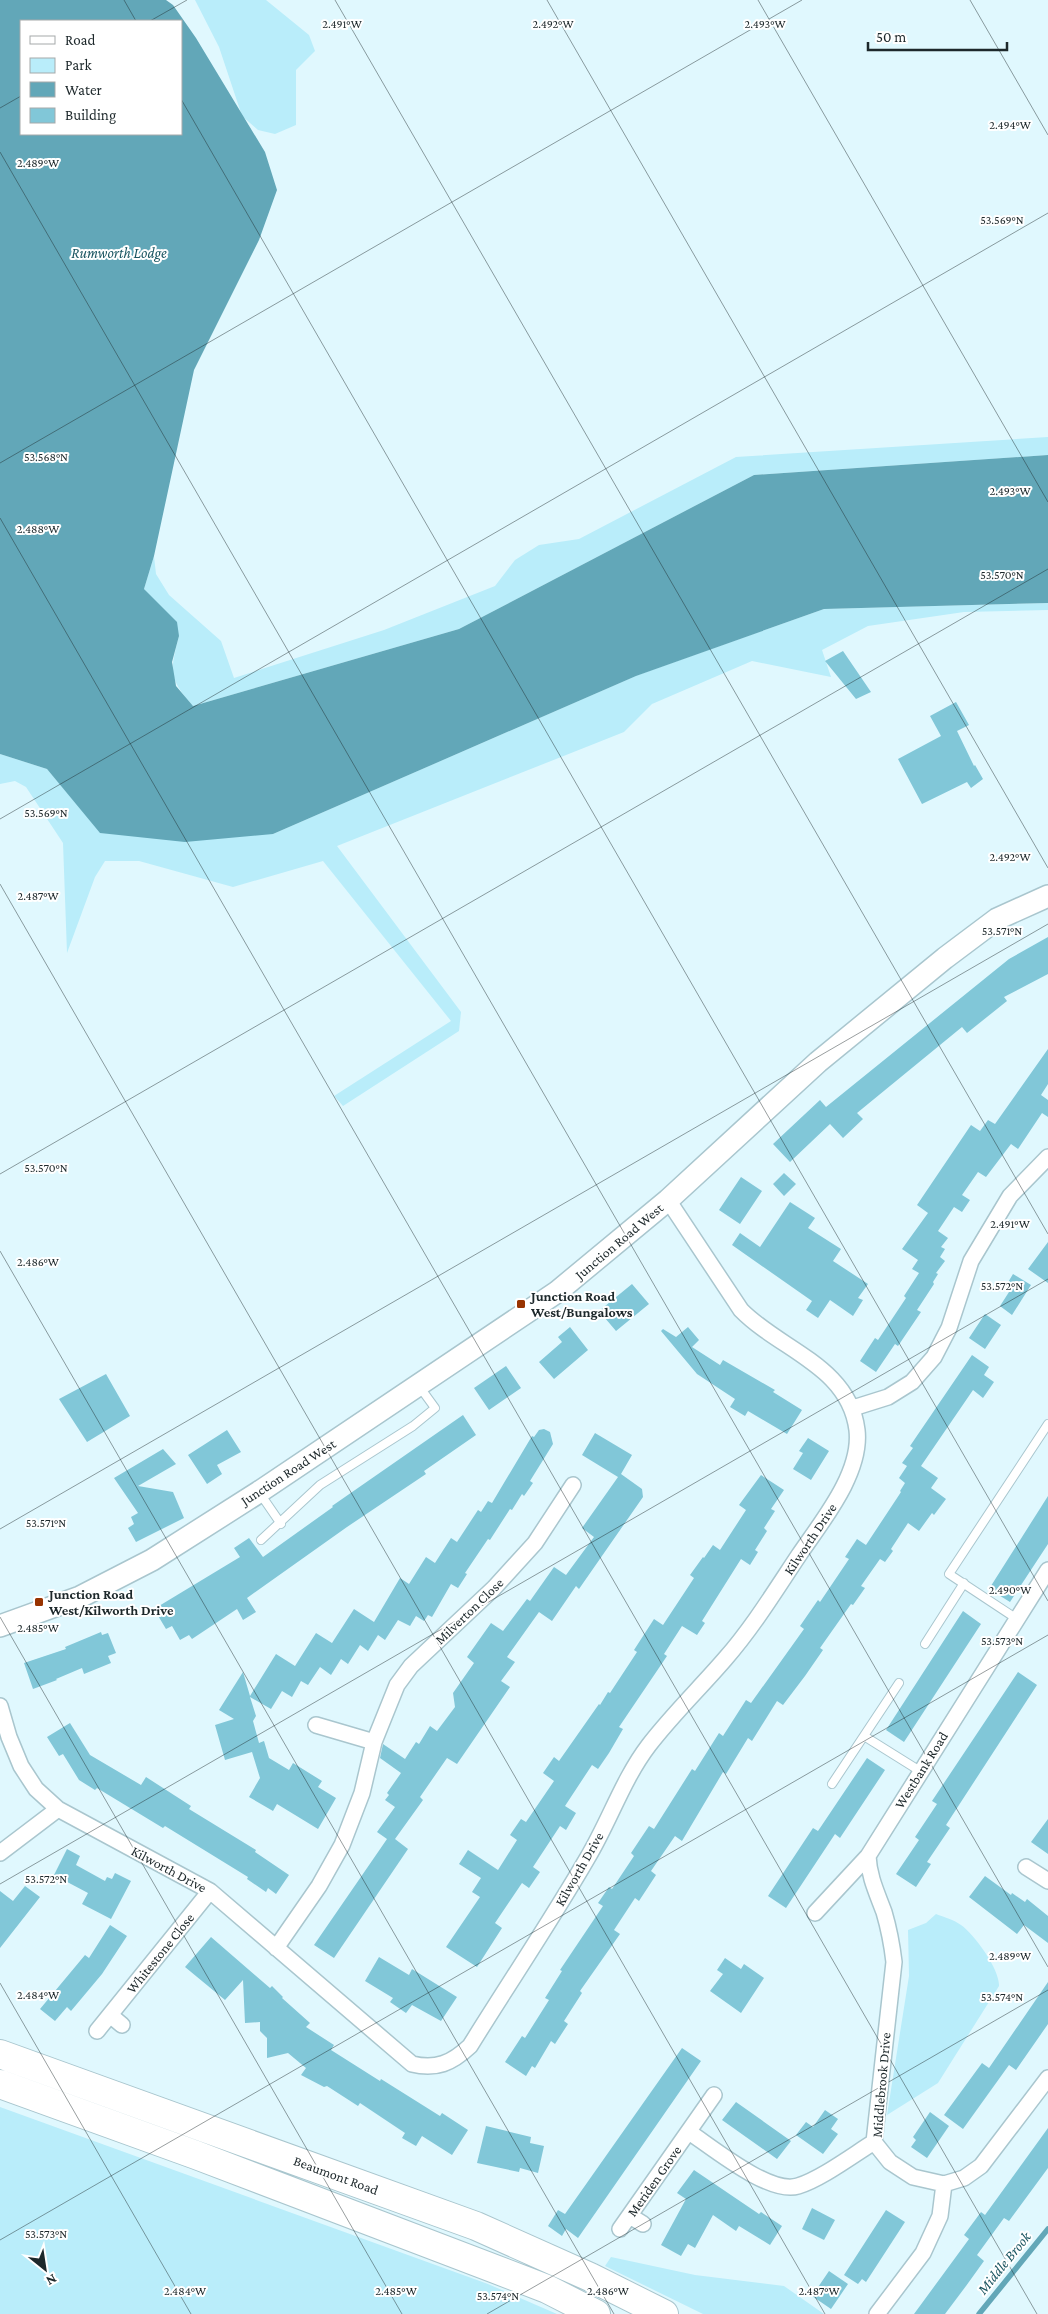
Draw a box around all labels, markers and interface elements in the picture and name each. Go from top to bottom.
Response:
text: 2.491°W [322,17,362,31]
text: 2.492°W [533,17,573,31]
text: 2.493°W [744,17,786,31]
legend [20,20,182,135]
scale bar [868,20,1007,52]
text: 50 m [876,29,906,45]
text: Road [65,32,96,48]
text: Park [65,57,92,73]
text: Water [65,82,102,98]
text: Building [65,107,116,124]
text: 2.494°W [989,118,1031,132]
text: 2.489°W [17,156,59,170]
text: 53.569°N [980,213,1024,227]
water label: Rumworth Lodge [71,245,167,262]
text: 53.568°N [24,450,68,464]
text: 2.493°W [989,484,1031,498]
text: 2.488°W [17,522,59,536]
text: 53.570°N [980,568,1024,582]
text: 53.569°N [24,806,68,820]
text: 2.492°W [990,850,1030,864]
text: 2.487°W [17,889,59,903]
text: 53.571°N [982,924,1022,938]
text: 53.570°N [24,1161,68,1175]
street label: Junction Road West [570,1199,667,1284]
text: 2.491°W [990,1217,1030,1231]
text: 2.486°W [17,1255,59,1269]
text: 53.572°N [981,1279,1023,1293]
place label: Junction Road West/Bungalows [529,1288,633,1320]
marker: Junction Road West/Bungalows [515,1298,527,1310]
street label: Junction Road West [236,1435,339,1510]
street label: Kilworth Drive [780,1500,840,1578]
text: 53.571°N [26,1516,66,1530]
street label: Milverton Close [432,1574,506,1648]
text: 2.490°W [989,1583,1031,1597]
place label: Junction Road West/Kilworth Drive [47,1586,174,1618]
marker: Junction Road West/Kilworth Drive [33,1596,45,1608]
text: 2.485°W [17,1621,59,1635]
text: 53.573°N [981,1634,1023,1648]
street label: Westbank Road [891,1728,951,1811]
street label: Kilworth Drive [551,1829,607,1909]
street label: Kilworth Drive [129,1843,209,1895]
text: 53.572°N [25,1872,67,1886]
street label: Whitestone Close [123,1910,197,1996]
text: 2.489°W [989,1949,1031,1963]
text: 2.484°W [17,1988,59,2002]
text: 53.574°N [981,1990,1023,2004]
street label: Middlebrook Drive [868,2032,894,2138]
street label: Meriden Grove [624,2142,684,2220]
street label: Beaumont Road [291,2152,381,2198]
text: 53.573°N [25,2227,67,2241]
water label: Middle Brook [973,2228,1035,2298]
north arrow [20,2244,70,2294]
text: N [43,2271,60,2290]
text: 2.484°W [164,2284,206,2298]
text: 2.485°W [375,2284,417,2298]
text: 2.486°W [587,2284,629,2298]
text: 2.487°W [798,2284,840,2298]
text: 53.574°N [477,2289,519,2303]

